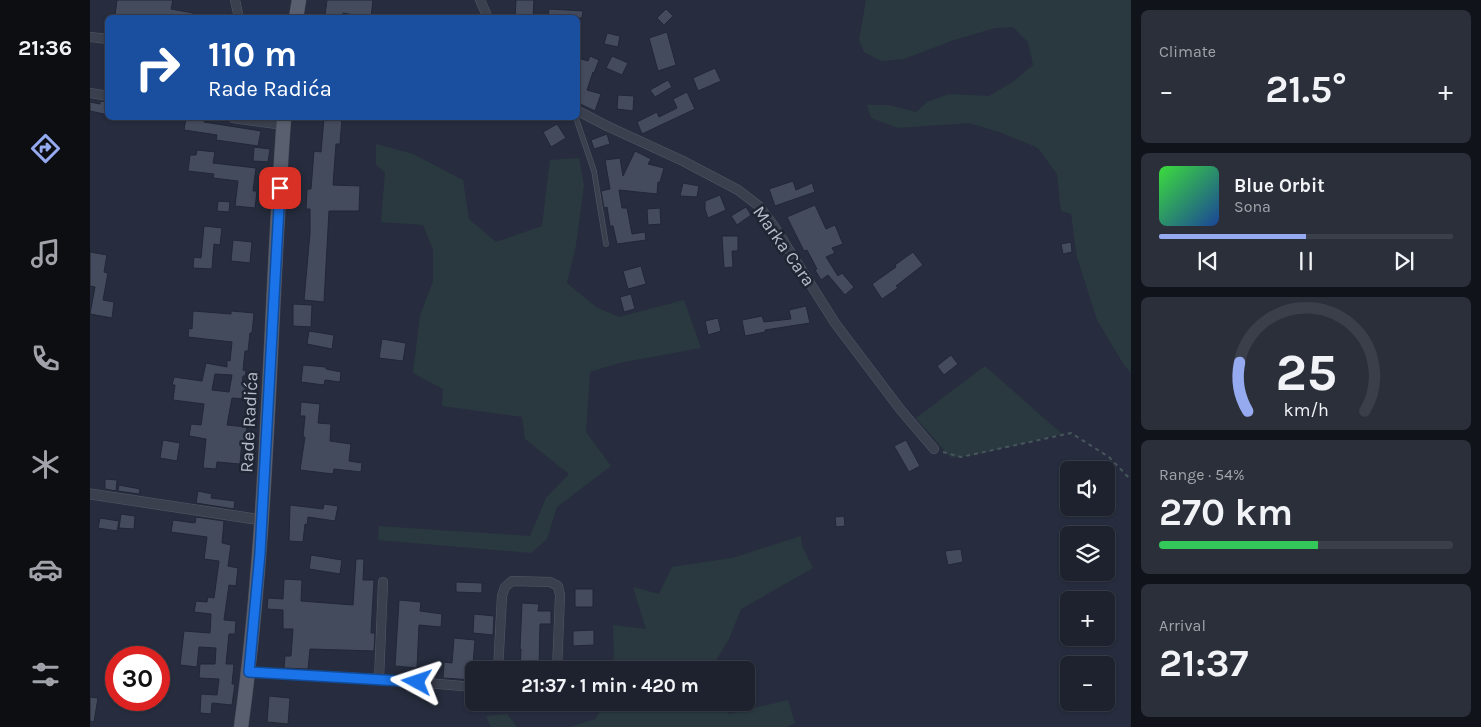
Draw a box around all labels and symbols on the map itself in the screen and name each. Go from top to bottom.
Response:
pin [259,167,301,209]
street label: Marka Cara [748,201,820,291]
street label: Rade Radića [235,371,263,473]
speed limit sign: 30 [105,646,170,711]
position arrow [390,655,442,707]

